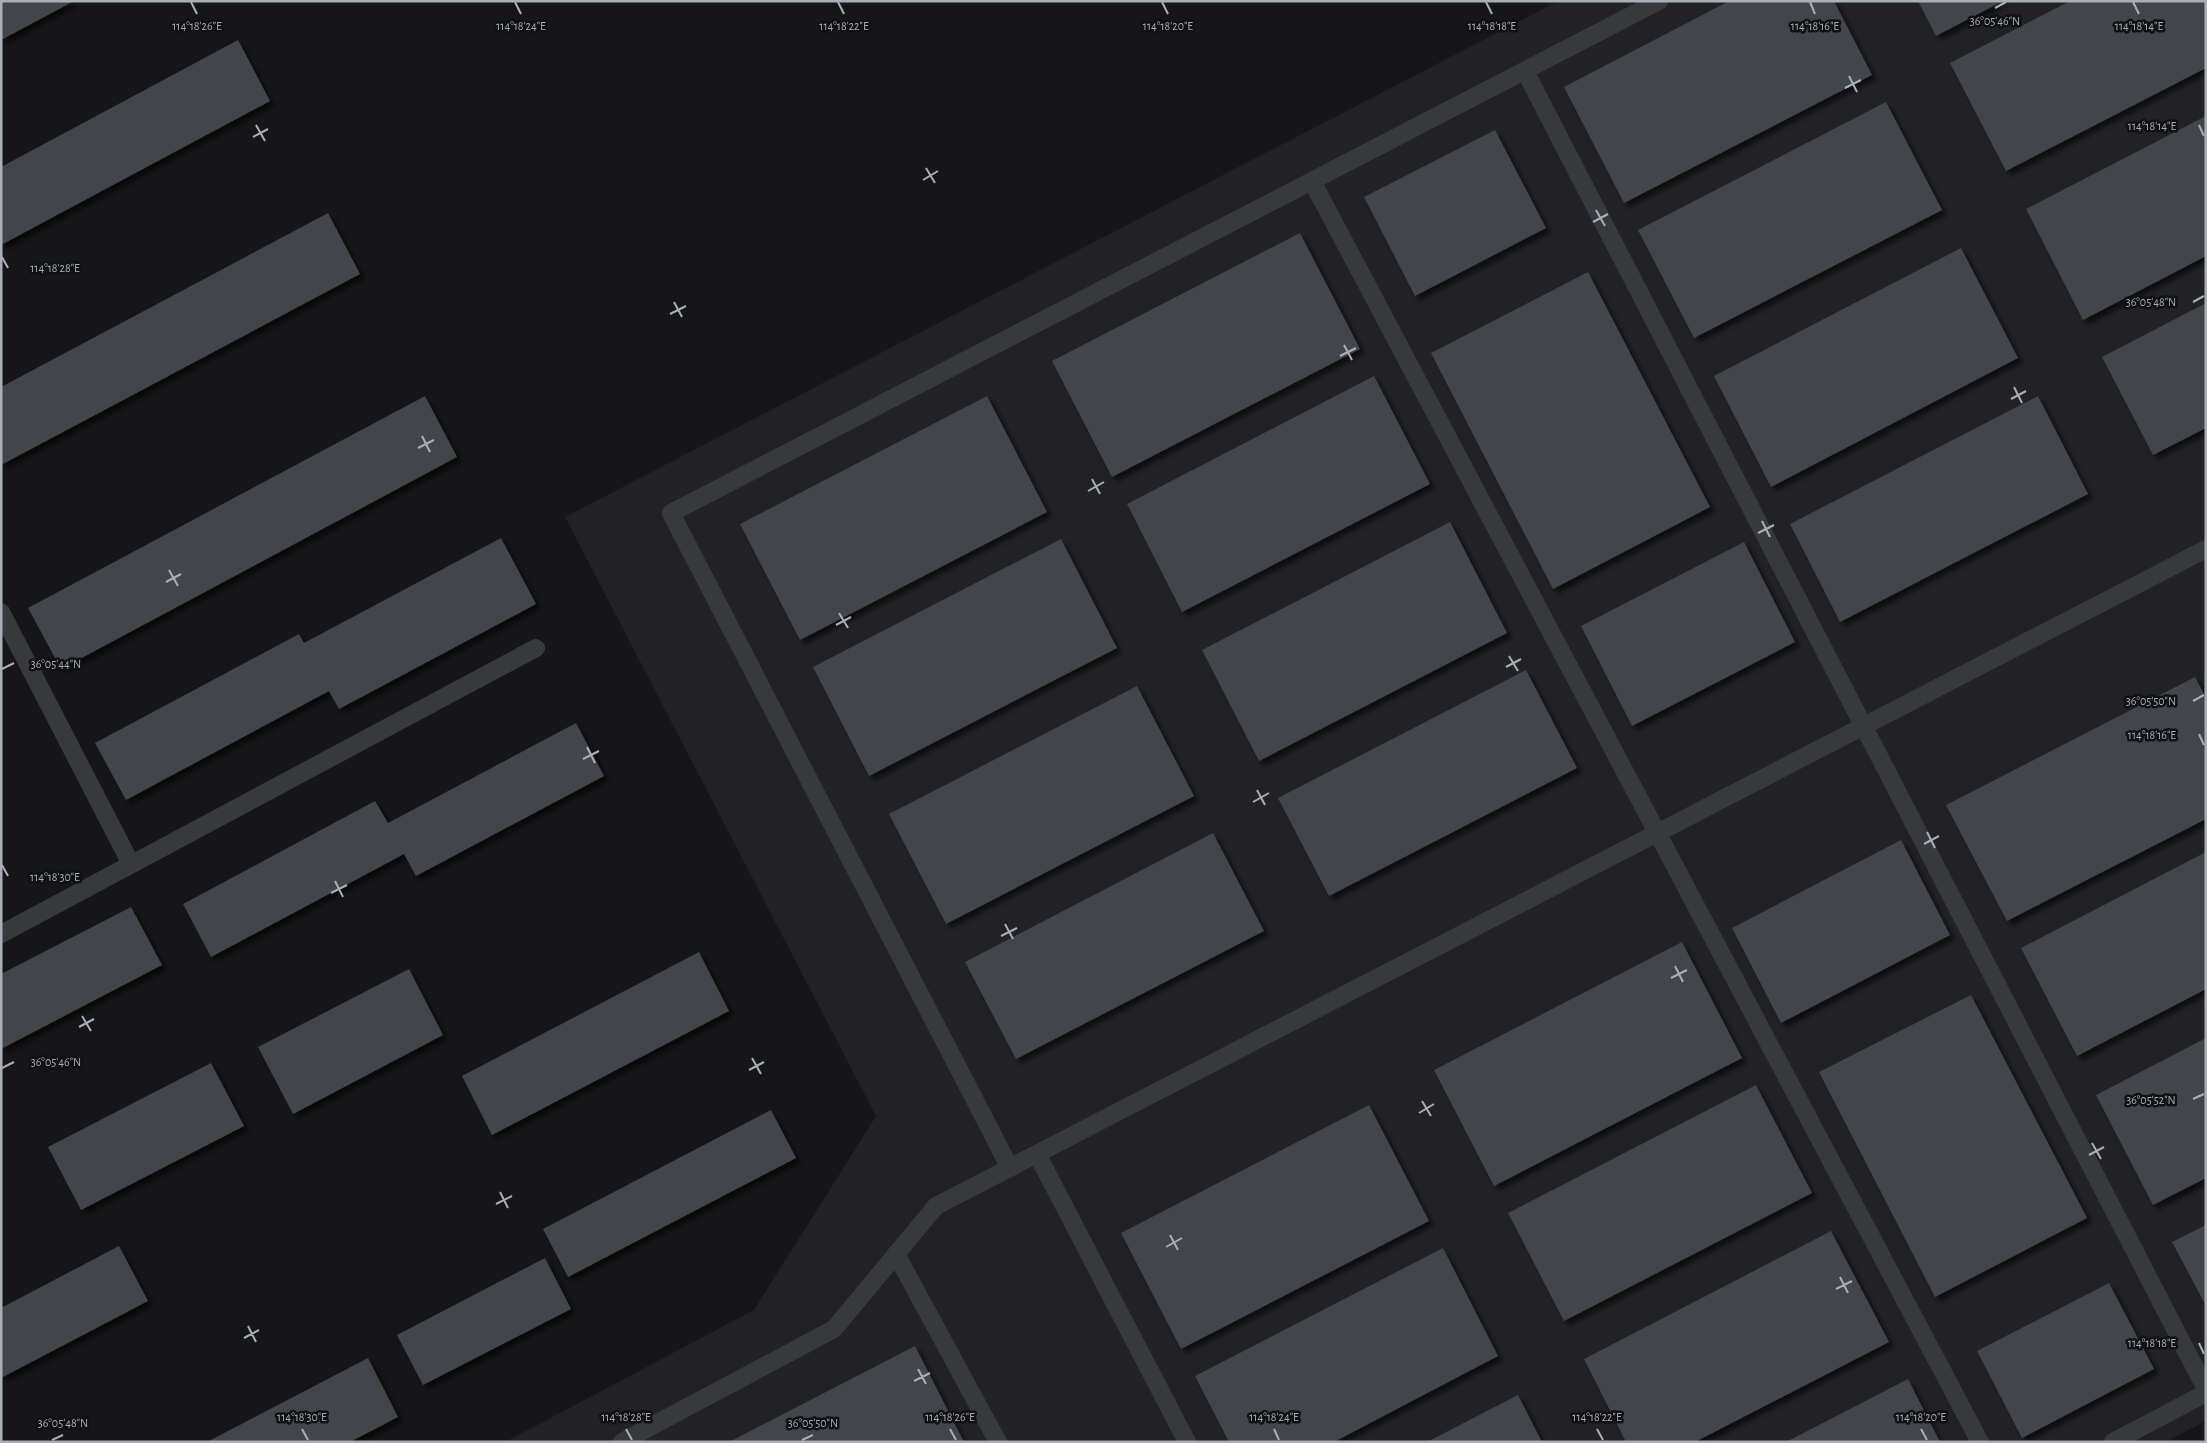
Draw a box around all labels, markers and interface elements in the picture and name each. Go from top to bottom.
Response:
text: 36°05'46"N [1970,15,2020,27]
text: 114°18'26"E [172,20,222,32]
text: 114°18'24"E [496,20,546,32]
text: 114°18'22"E [819,20,869,32]
text: 114°18'20"E [1143,20,1193,32]
text: 114°18'18"E [1468,20,1516,32]
text: 114°18'16"E [1791,20,1839,32]
text: 114°18'14"E [2115,20,2163,32]
text: 114°18'14"E [2128,120,2176,132]
text: 114°18'28"E [30,262,80,274]
text: 36°05'48"N [2126,296,2176,308]
text: 36°05'44"N [31,658,81,670]
text: 36°05'50"N [2126,695,2176,707]
text: 114°18'16"E [2128,729,2176,741]
text: 114°18'30"E [30,871,80,883]
text: 36°05'46"N [31,1056,81,1068]
text: 36°05'52"N [2126,1094,2176,1106]
text: 114°18'18"E [2128,1337,2176,1349]
text: 114°18'30"E [277,1411,327,1423]
text: 114°18'28"E [601,1411,651,1423]
text: 114°18'26"E [925,1411,975,1423]
text: 114°18'24"E [1249,1411,1299,1423]
text: 114°18'22"E [1572,1411,1622,1423]
text: 114°18'20"E [1896,1411,1946,1423]
text: 36°05'48"N [38,1417,88,1429]
text: 36°05'50"N [788,1417,838,1429]

